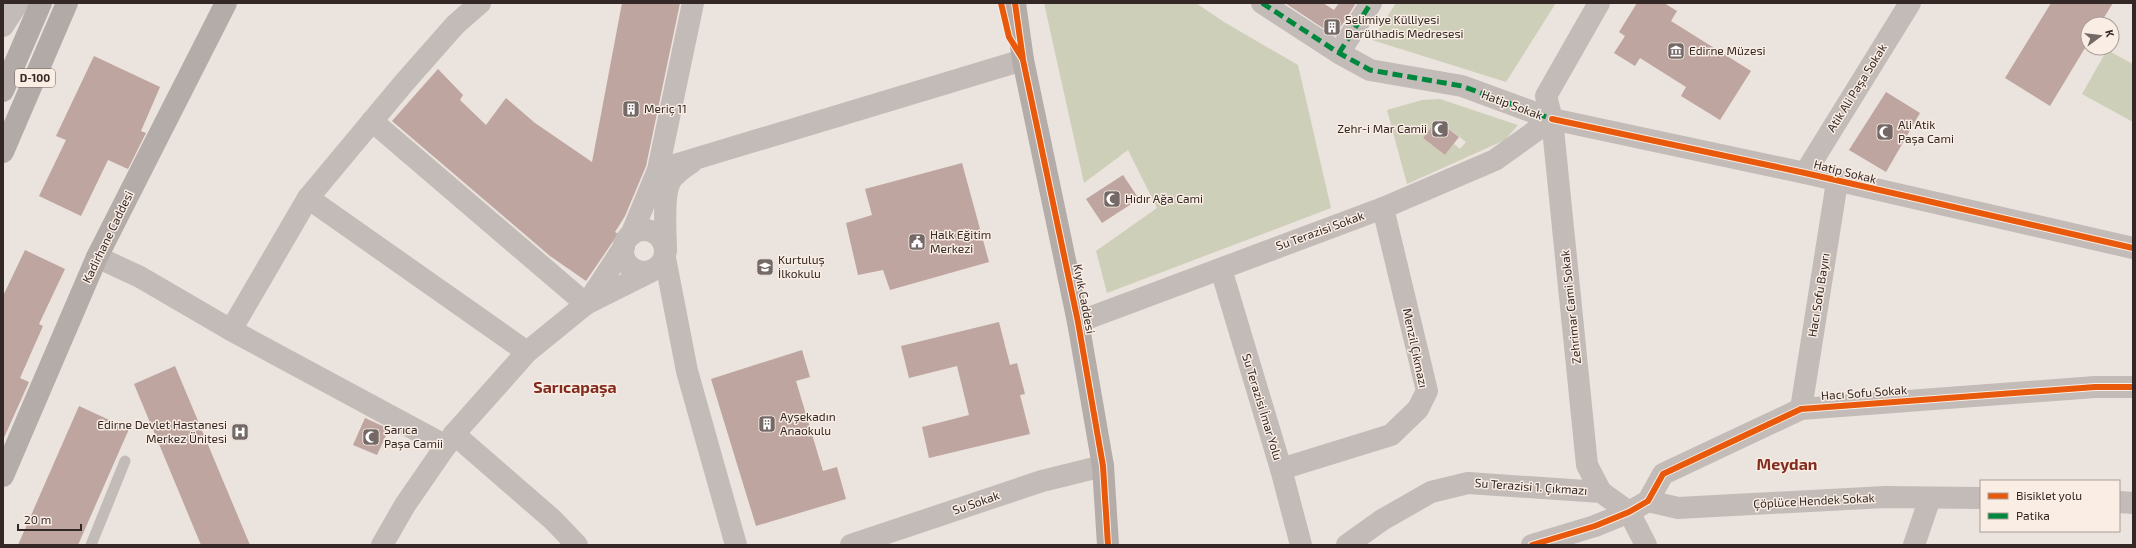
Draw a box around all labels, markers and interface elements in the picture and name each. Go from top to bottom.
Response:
place label: Selimiye Külliyesi Darülhadis Medresesi [1345,12,1464,40]
north arrow [2080,16,2120,56]
building icon: Selimiye Külliyesi Darülhadis Medresesi [1322,17,1342,37]
text: K [2103,28,2117,38]
museum icon: Edirne Müzesi [1666,41,1686,61]
street label: Atik Ali Paşa Sokak [1823,41,1890,135]
place label: Edirne Müzesi [1689,43,1765,57]
road number: D-100 [15,69,55,87]
street label: Hatip Sokak [1480,87,1545,122]
building icon: Meriç 11 [621,99,641,119]
place label: Meriç 11 [644,101,687,116]
place label: Ali Atik Paşa Cami [1898,117,1954,146]
mosque icon: Zehr-i Mar Camii [1430,119,1450,139]
place label: Zehr-i Mar Camii [1337,121,1427,135]
mosque icon: Ali Atik Paşa Cami [1875,122,1895,142]
street label: Hatip Sokak [1812,156,1878,186]
street label: Kadirhane Caddesi [79,188,135,285]
mosque icon: Hıdır Ağa Cami [1102,189,1122,209]
place label: Hıdır Ağa Cami [1125,191,1203,205]
street label: Su Terazisi Sokak [1274,208,1366,252]
place label: Halk Eğitim Merkezi [930,227,991,255]
public building icon: Halk Eğitim Merkezi [907,232,927,252]
street label: Zehrimar Cami Sokak [1557,250,1583,365]
place label: Kurtuluş İlkokulu [778,252,825,280]
street label: Hacı Sofu Bayırı [1804,252,1832,338]
school or university icon: Kurtuluş İlkokulu [755,257,775,277]
street label: Kıyık Caddesi [1071,263,1099,335]
street label: Menzil Çıkmazı [1400,307,1431,389]
street label: Su Terazisi İmar Yolu [1240,352,1286,462]
district label: Sarıcapaşa [533,377,617,398]
street label: Hacı Sofu Sokak [1820,382,1907,402]
place label: Ayşekadın Anaokulu [780,409,836,437]
building icon: Ayşekadın Anaokulu [757,414,777,434]
place label: Edirne Devlet Hastanesi Merkez Ünitesi [97,417,227,445]
hospital icon: Edirne Devlet Hastanesi Merkez Ünitesi [230,422,250,442]
place label: Sarıca Paşa Camii [384,422,443,451]
mosque icon: Sarıca Paşa Camii [361,427,381,447]
district label: Meydan [1757,454,1817,474]
street label: Su Terazisi 1. Çıkmazı [1474,475,1588,498]
legend [1980,480,2120,532]
street label: Su Sokak [950,488,1001,517]
text: Bisiklet yolu [2016,488,2082,502]
street label: Çöplüce Hendek Sokak [1753,490,1875,511]
scale bar [18,506,81,532]
text: Patika [2016,508,2050,522]
text: 20 m [24,512,51,526]

